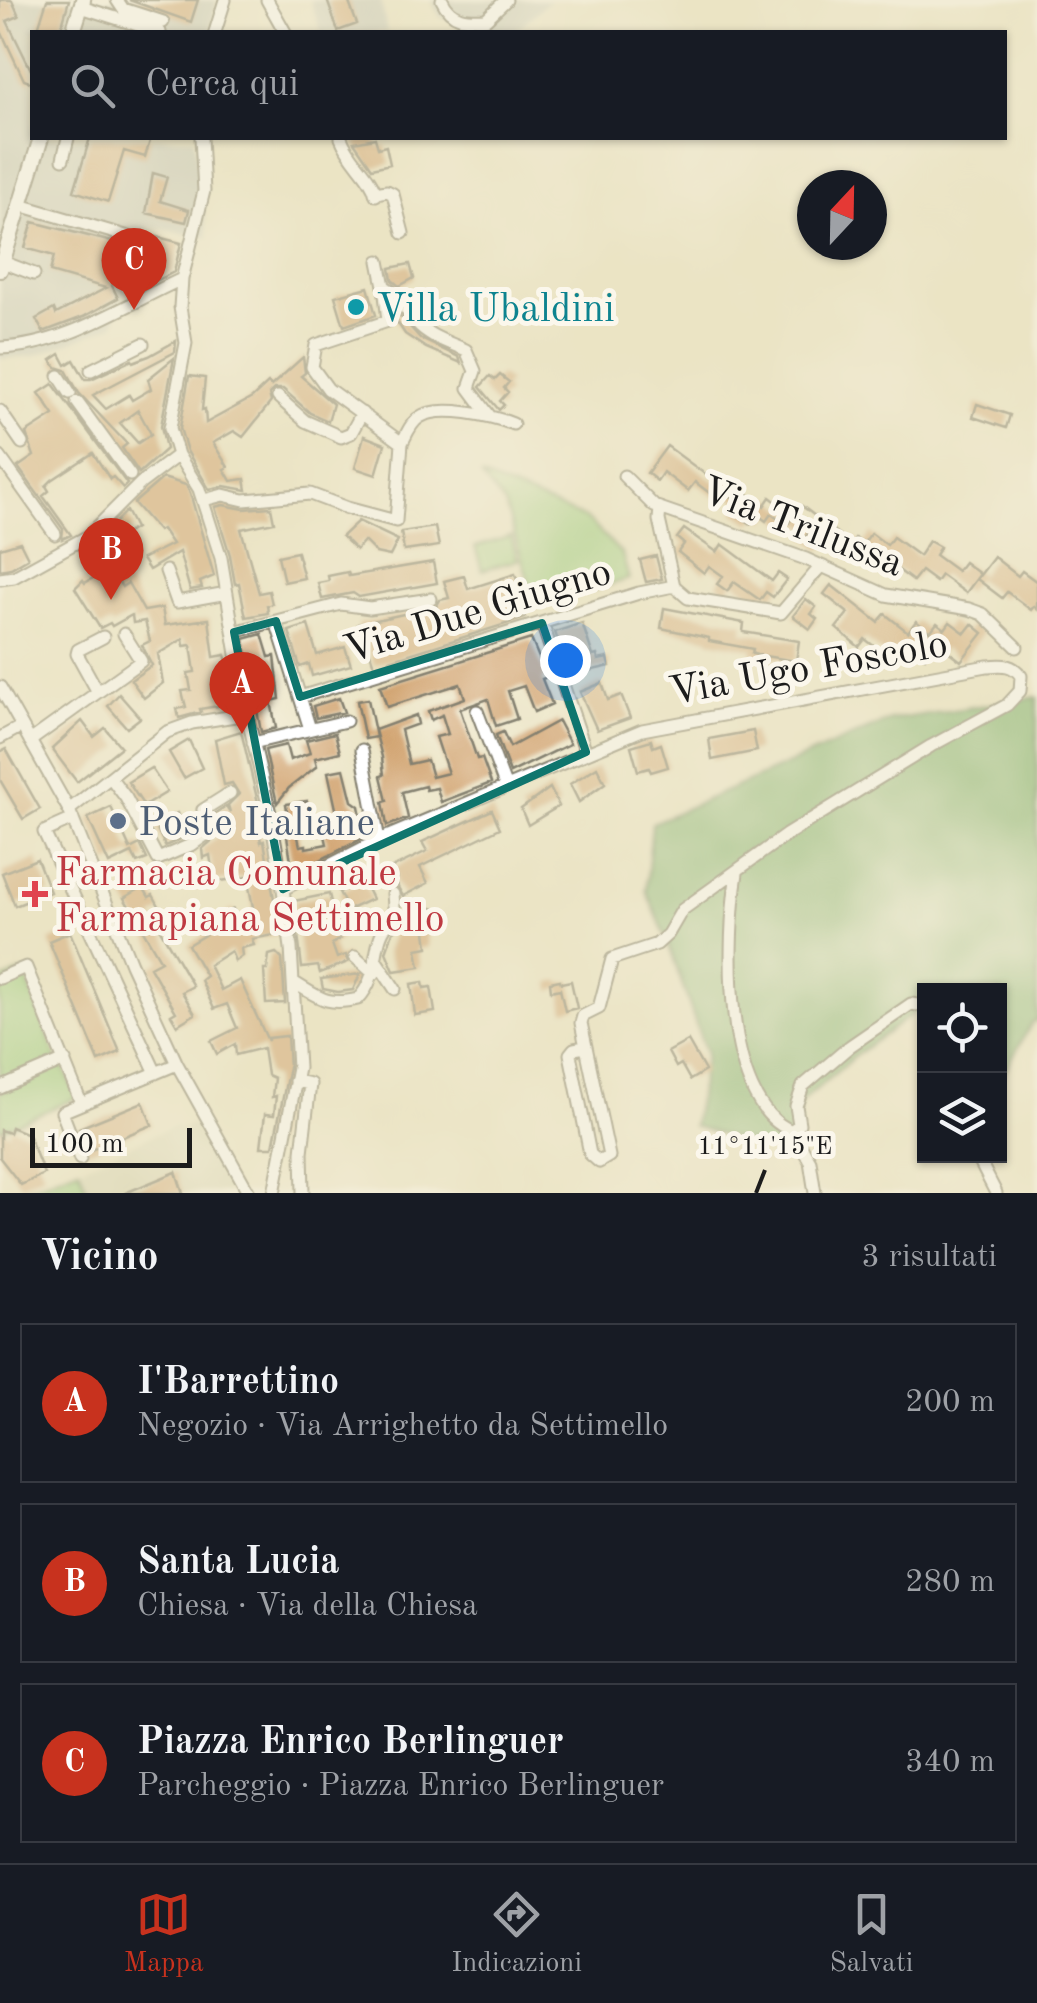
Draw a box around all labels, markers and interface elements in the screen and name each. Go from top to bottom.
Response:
search box [30,30,1007,140]
icon: search [65,58,120,113]
text: Cerca qui [145,66,299,104]
north arrow [797,170,887,260]
pin: C [102,228,166,310]
place label: Villa Ubaldini [376,291,615,331]
marker: Villa Ubaldini [345,296,367,318]
street label: Via Trilussa [695,472,909,586]
pin: B [78,518,144,600]
street label: Via Due Giugno [340,553,616,672]
street label: Via Ugo Foscolo [666,626,951,714]
your location [540,635,591,686]
pin: A [210,652,274,734]
place label: Poste Italiane [138,805,375,845]
marker: Poste Italiane [107,810,129,832]
place label: Farmacia Comunale Farmapiana Settimello [55,855,445,941]
marker: Farmacia Comunale Farmapiana Settimello [24,883,46,905]
map controls [917,983,1007,1163]
button: locate [917,983,1007,1073]
button: layers [917,1073,1007,1163]
scale bar [30,1123,192,1168]
text: 100 m [45,1131,124,1159]
text: 11°11'15"E [698,1135,832,1160]
text: Vicino [40,1237,159,1279]
text: 3 risultati [861,1242,997,1274]
text: I'Barrettino [137,1364,339,1402]
text: A [62,1387,87,1419]
text: 200 m [905,1387,995,1419]
text: Negozio · Via Arrighetto da Settimello [137,1411,668,1443]
text: Santa Lucia [137,1544,339,1582]
text: B [63,1567,86,1599]
text: 280 m [905,1567,995,1599]
text: Chiesa · Via della Chiesa [137,1591,478,1623]
text: Piazza Enrico Berlinguer [137,1724,564,1762]
text: C [64,1747,85,1779]
text: 340 m [905,1747,995,1779]
text: Parcheggio · Piazza Enrico Berlinguer [137,1771,664,1803]
tab: Mappa [124,1887,204,1982]
tab: Indicazioni [451,1887,582,1982]
tab: Salvati [829,1887,913,1982]

